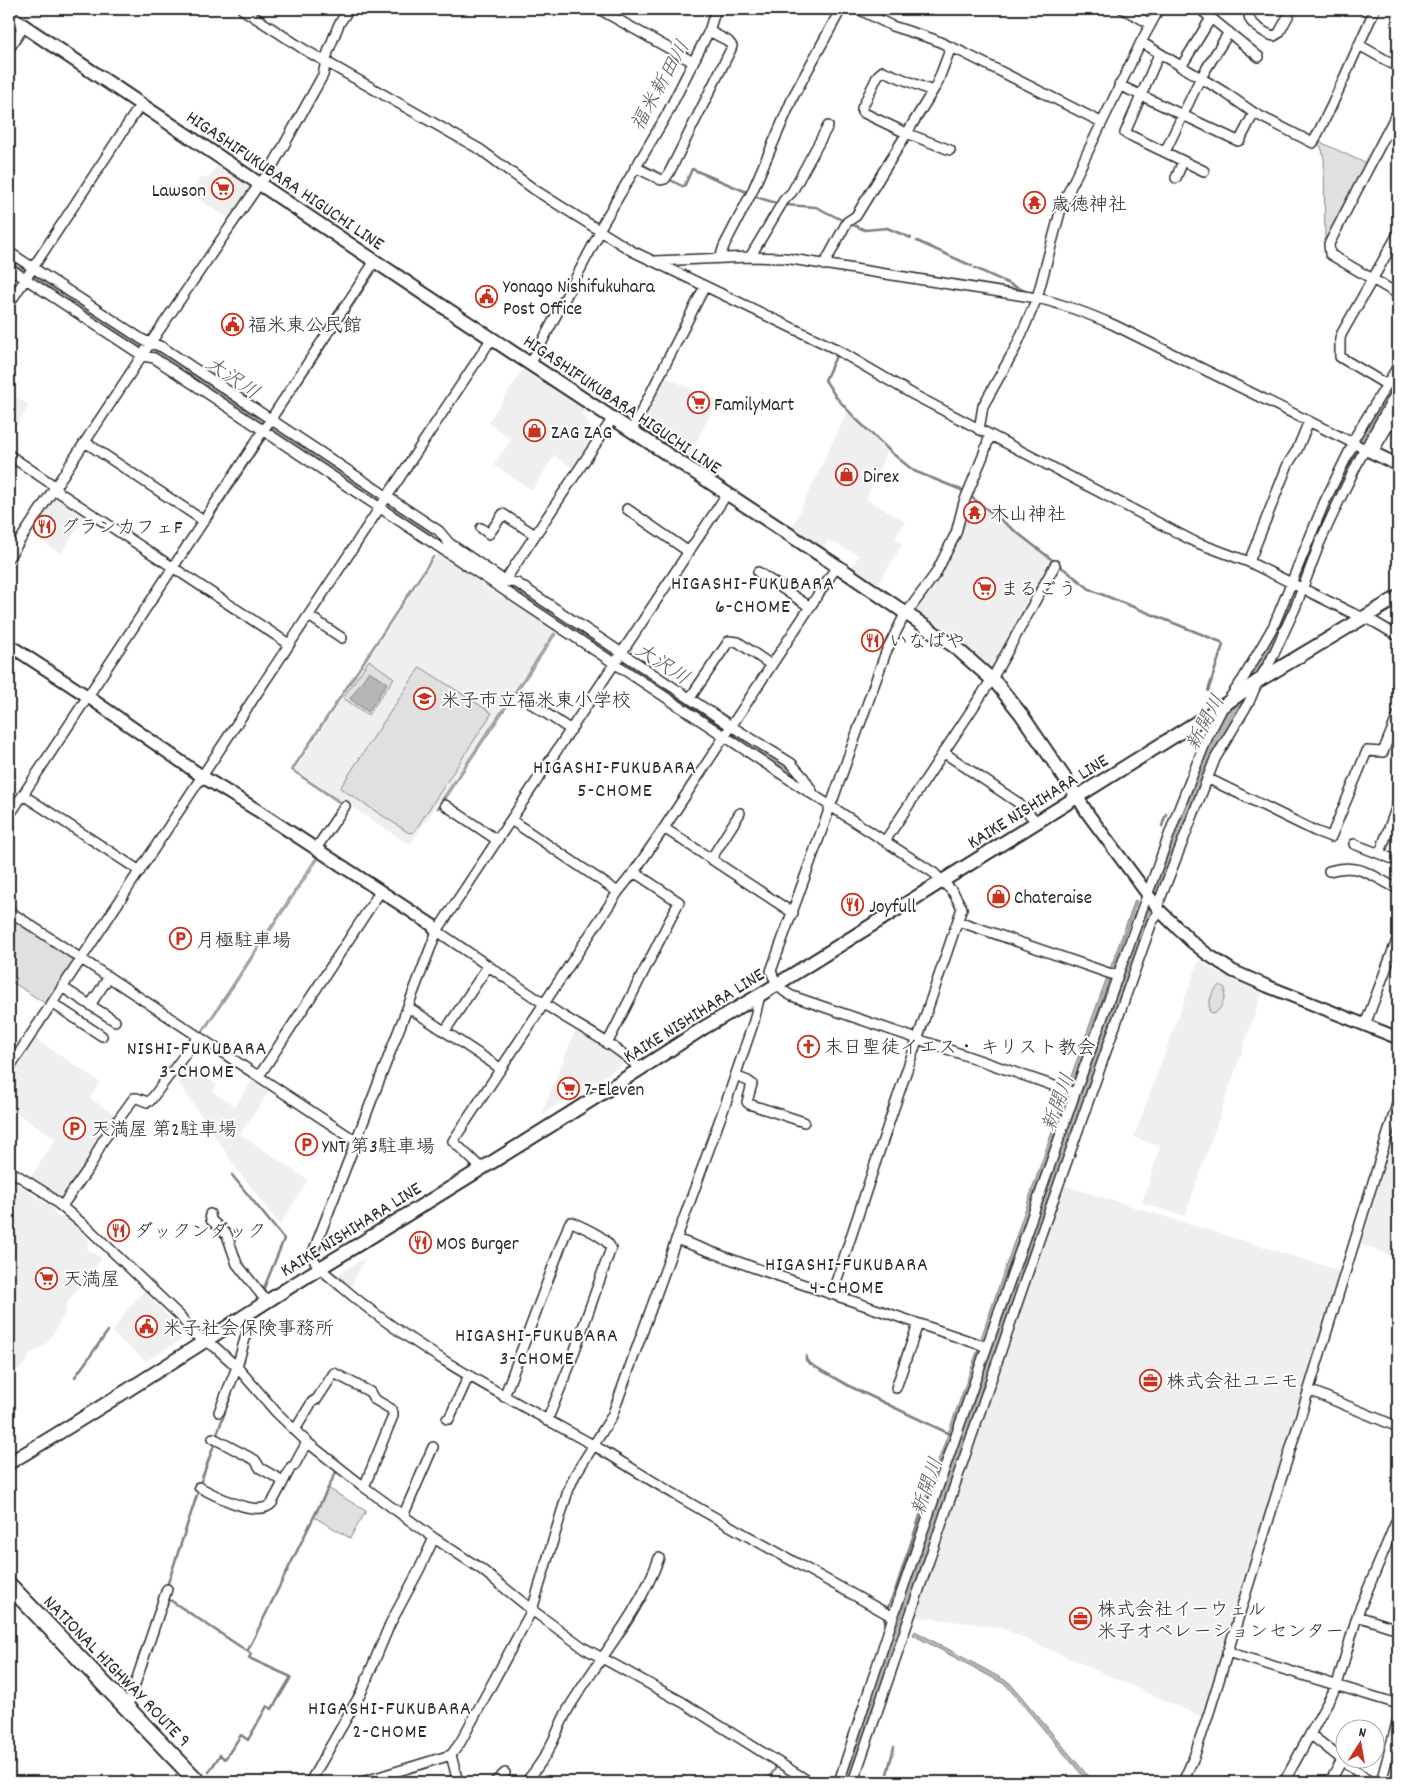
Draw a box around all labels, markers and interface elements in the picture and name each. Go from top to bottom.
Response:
water label: 福米新田川 [625,36,698,137]
street label: HIGASHIFUKUBARA HIGUCHI LINE [180,105,389,259]
supermarket icon: Lawson [210,177,234,201]
place label: Lawson [152,179,206,206]
temple icon: 歳徳神社 [1023,191,1047,215]
place label: 歳徳神社 [1051,193,1127,220]
place label: Yonago Nishifukuhara Post Office [503,275,656,324]
public building icon: Yonago Nishifukuhara Post Office [475,284,499,308]
public building icon: 福米東公民館 [220,312,244,336]
place label: 福米東公民館 [248,314,362,341]
street label: HIGASHIFUKUBARA HIGUCHI LINE [517,329,726,483]
water label: 大沢川 [199,351,264,408]
supermarket icon: FamilyMart [686,391,710,415]
place label: FamilyMart [714,393,794,420]
shop icon: ZAG ZAG [523,419,547,443]
place label: ZAG ZAG [551,421,612,448]
shop icon: Direx [835,463,859,487]
place label: Direx [863,465,899,492]
temple icon: 木山神社 [962,501,986,525]
place label: 木山神社 [990,503,1066,530]
restaurant icon: グランカフェF [32,514,56,538]
place label: グランカフェF [60,516,183,543]
district label: HIGASHI-FUKUBARA 6-CHOME [671,571,835,622]
supermarket icon: まるごう [972,576,996,600]
place label: まるごう [1000,578,1077,605]
restaurant icon: いなばや [861,628,885,652]
place label: いなばや [889,630,965,657]
water label: 大沢川 [629,637,694,694]
school or university icon: 米子市立福米東小学校 [413,687,437,711]
place label: 米子市立福米東小学校 [441,689,631,716]
water label: 新開川 [1180,690,1233,756]
street label: KAIKE NISHIHARA LINE [963,748,1115,857]
district label: HIGASHI-FUKUBARA 5-CHOME [533,755,697,806]
shop icon: Chateraise [986,884,1010,908]
place label: Chateraise [1014,886,1092,913]
restaurant icon: Joyfull [841,893,865,917]
place label: Joyfull [869,895,916,922]
parking icon: 月極駐車場 [168,927,192,951]
place label: 月極駐車場 [196,929,291,956]
street label: KAIKE NISHIHARA LINE [619,962,771,1071]
church icon: 末日聖徒イエス・ キリスト教会 [796,1034,820,1058]
district label: NISHI-FUKUBARA 3-CHOME [127,1036,267,1087]
place label: 末日聖徒イエス・ キリスト教会 [824,1036,1096,1063]
water label: 新開川 [1036,1070,1083,1136]
supermarket icon: 7-Eleven [556,1076,580,1100]
place label: 7-Eleven [584,1078,644,1105]
parking icon: 天満屋 第2駐車場 [63,1116,87,1140]
place label: 天満屋 第2駐車場 [91,1118,237,1145]
parking icon: YNT 第3駐車場 [294,1133,318,1157]
place label: YNT 第3駐車場 [322,1135,435,1162]
street label: KAIKE NISHIHARA LINE [276,1176,428,1285]
restaurant icon: ダックンダック [106,1218,130,1242]
place label: ダックンダック [134,1220,266,1247]
restaurant icon: MOS Burger [408,1230,432,1254]
place label: MOS Burger [436,1232,519,1259]
district label: HIGASHI-FUKUBARA 4-CHOME [765,1252,929,1303]
supermarket icon: 天満屋 [35,1266,59,1290]
place label: 天満屋 [63,1268,120,1295]
public building icon: 米子社会保険事務所 [135,1315,159,1339]
place label: 米子社会保険事務所 [163,1317,334,1344]
district label: HIGASHI-FUKUBARA 3-CHOME [455,1323,619,1374]
office icon: 株式会社ユニモ [1138,1368,1162,1392]
place label: 株式会社ユニモ [1166,1370,1299,1397]
water label: 新開川 [906,1454,952,1520]
street label: NATIONAL HIGHWAY ROUTE 9 [36,1590,195,1755]
place label: 株式会社イーウェル 米子オペレーションセンター [1097,1598,1344,1647]
office icon: 株式会社イーウェル 米子オペレーションセンター [1069,1607,1093,1631]
district label: HIGASHI-FUKUBARA 2-CHOME [308,1696,472,1747]
north arrow [1334,1718,1384,1768]
text: N [1357,1723,1367,1744]

